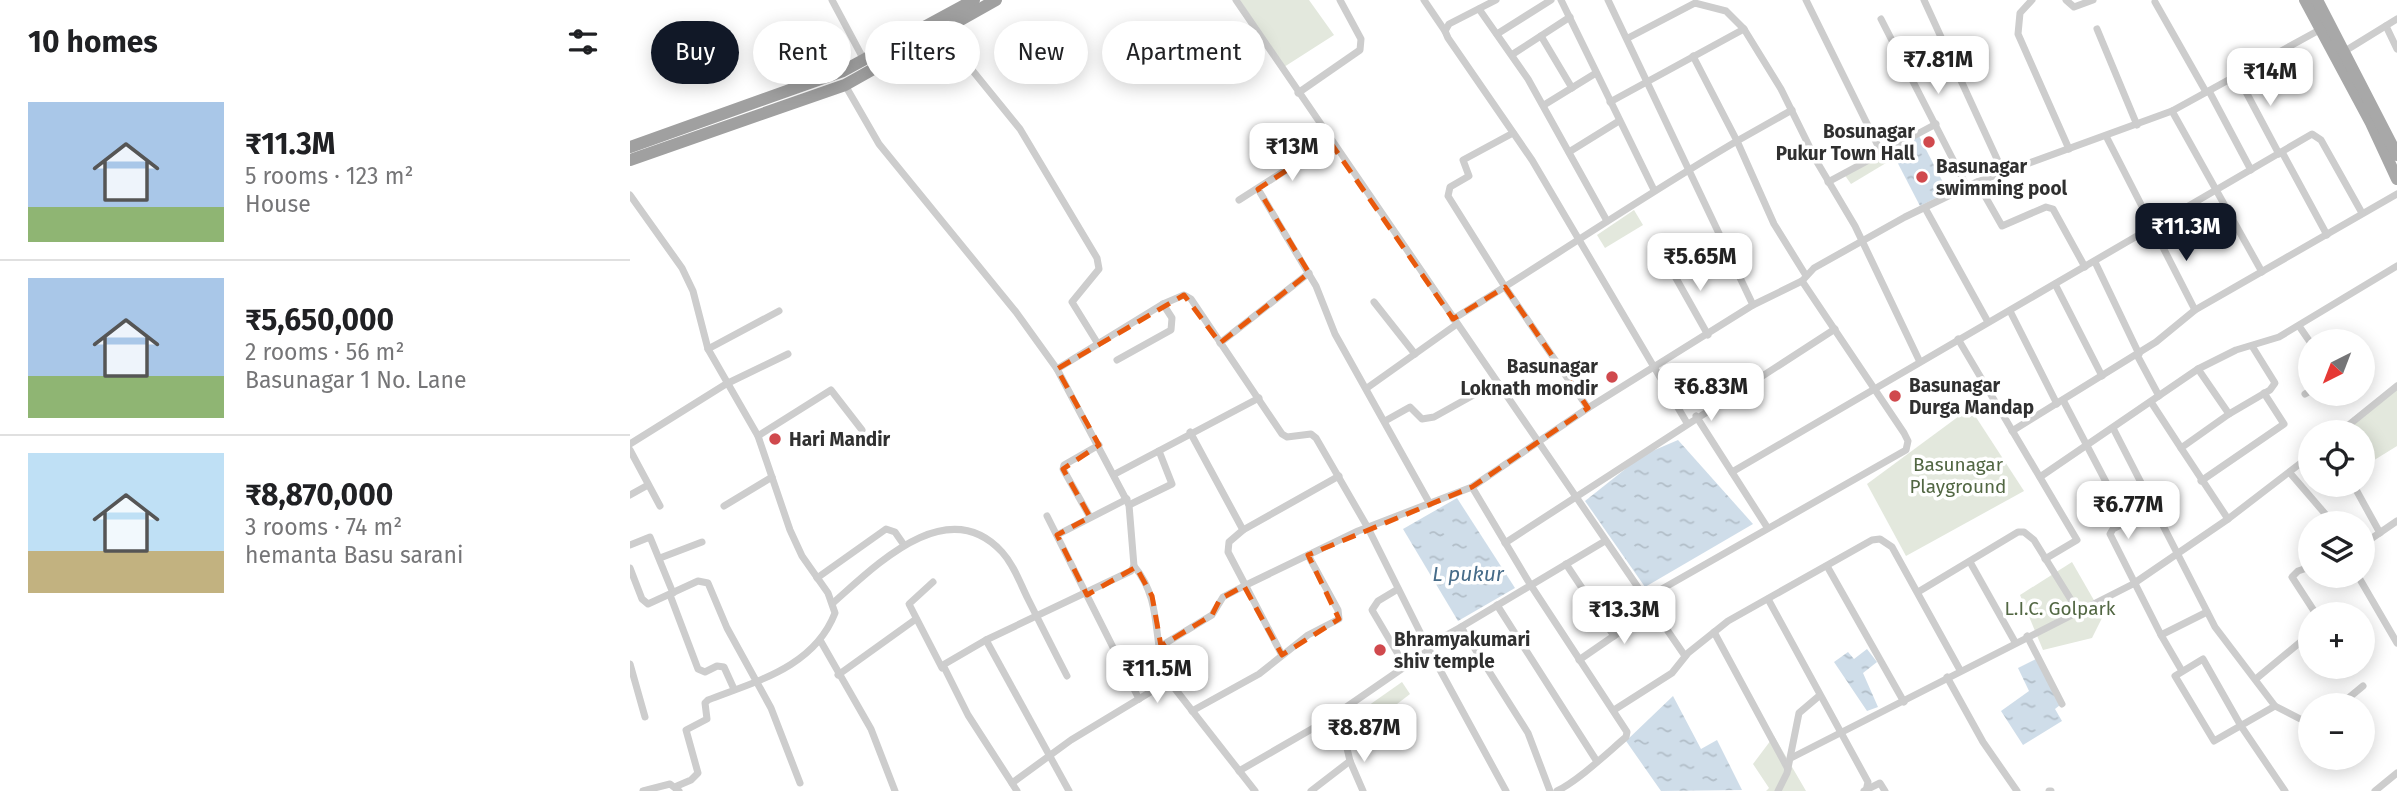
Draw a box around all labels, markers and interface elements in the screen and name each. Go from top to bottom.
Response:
chip: Buy [651,21,739,84]
chip: Rent [753,21,851,84]
chip: Filters [865,21,980,84]
chip: New [994,21,1088,84]
chip: Apartment [1102,21,1265,84]
icon: filters [564,23,602,61]
text: 10 homes [28,24,158,60]
pin: ₹7.81M [1881,36,1995,96]
text: ₹7.81M [1903,45,1973,73]
pin: ₹14M [2229,48,2311,108]
text: ₹14M [2243,57,2297,85]
place label: Bosunagar Pukur Town Hall [1776,120,1915,165]
pin: ₹13M [1251,124,1333,183]
text: ₹11.3M [245,126,335,162]
icon: home [84,130,168,214]
text: ₹13M [1265,132,1319,160]
marker: Bosunagar Pukur Town Hall [1921,134,1937,150]
place label: Basunagar swimming pool [1936,155,2068,200]
text: 5 rooms · 123 m² [245,162,413,190]
marker: Basunagar swimming pool [1914,169,1930,185]
text: House [245,190,311,218]
pin: ₹11.3M [2129,204,2243,263]
text: ₹11.3M [2151,212,2221,240]
pin: ₹5.65M [1643,233,1757,293]
text: ₹5.65M [1663,242,1737,270]
text: ₹5,650,000 [245,302,394,338]
icon: home [84,306,168,390]
north arrow [2298,329,2375,406]
map controls [2298,329,2375,770]
text: 2 rooms · 56 m² [245,338,404,366]
place label: Basunagar Loknath mondir [1460,355,1598,400]
pin: ₹6.83M [1654,364,1768,423]
text: Basunagar 1 No. Lane [245,366,467,394]
marker: Basunagar Loknath mondir [1604,369,1620,385]
text: ₹6.83M [1674,372,1748,400]
place label: Basunagar Durga Mandap [1909,374,2034,419]
marker: Basunagar Durga Mandap [1887,388,1903,404]
button: locate [2298,420,2375,497]
place label: Hari Mandir [789,428,891,451]
marker: Hari Mandir [767,431,783,447]
park label: Basunagar Playground [1910,453,2006,498]
text: ₹8,870,000 [245,477,393,513]
icon: home [84,481,168,565]
pin: ₹6.77M [2071,482,2185,541]
text: ₹6.77M [2093,490,2163,518]
button: layers [2298,511,2375,588]
text: 3 rooms · 74 m² [245,513,402,541]
text: hemanta Basu sarani [245,541,464,569]
water label: L pukur [1432,561,1505,587]
pin: ₹13.3M [1567,586,1681,646]
text: ₹13.3M [1588,595,1660,623]
park label: L.I.C. Golpark [2004,597,2116,620]
button: + [2298,602,2375,679]
place label: Bhramyakumari shiv temple [1394,628,1530,673]
marker: Bhramyakumari shiv temple [1372,642,1388,658]
pin: ₹11.5M [1100,646,1214,705]
text: ₹11.5M [1122,654,1192,682]
button: − [2298,693,2375,770]
pin: ₹8.87M [1307,704,1421,764]
text: ₹8.87M [1328,713,1400,741]

